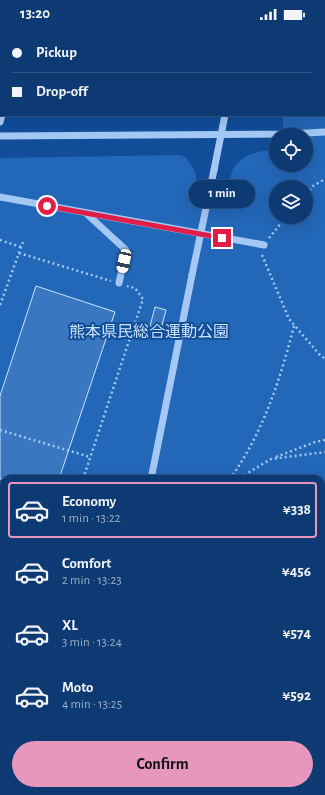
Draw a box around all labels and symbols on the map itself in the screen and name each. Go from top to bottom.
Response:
callout: 1 min [189,180,255,208]
route start [38,197,56,215]
route end [213,229,231,247]
car [116,248,132,274]
park label: 熊本県民総合運動公園 [69,323,229,340]

